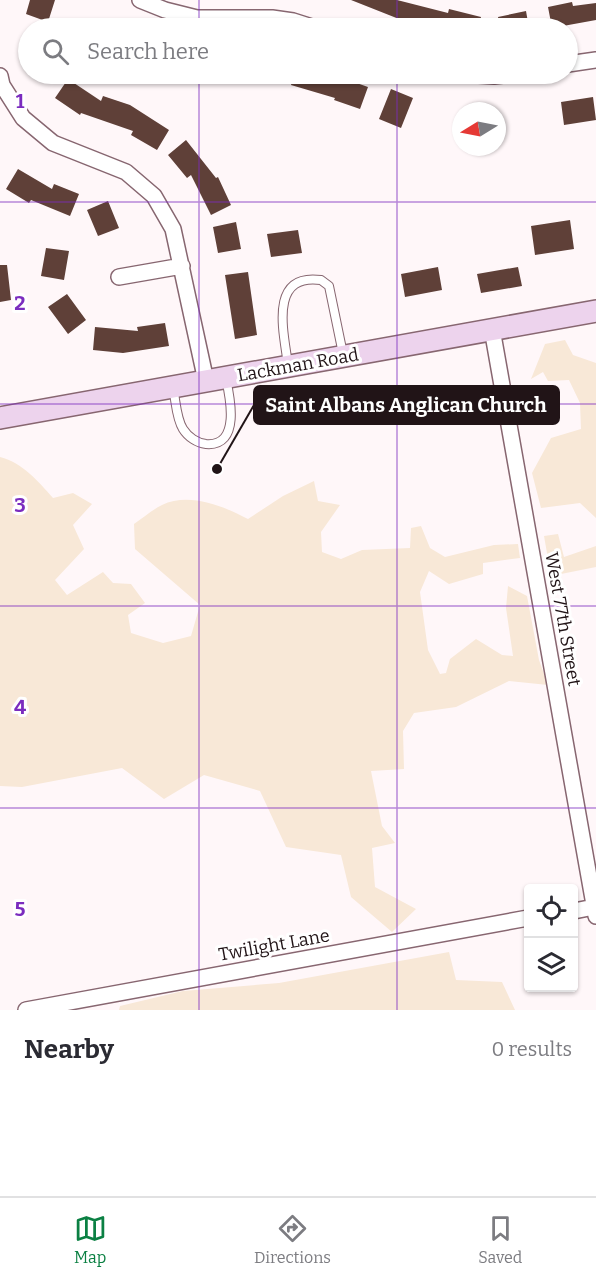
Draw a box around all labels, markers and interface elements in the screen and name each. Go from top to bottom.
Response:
search box [18,18,578,84]
icon: search [39,35,72,68]
text: Search here [87,38,209,65]
text: 1 [16,89,25,113]
north arrow [452,102,506,156]
text: 2 [14,291,26,315]
street label: Lackman Road [236,343,361,386]
callout: Saint Albans Anglican Church [254,386,559,424]
text: Saint Albans Anglican Church [265,393,547,417]
text: 3 [14,493,26,517]
street label: West 77th Street [540,550,586,688]
text: 4 [14,695,26,719]
map controls [524,884,578,992]
button: locate [524,884,578,938]
text: 5 [15,897,26,921]
street label: Twilight Lane [217,924,331,966]
button: layers [524,938,578,992]
text: Nearby [24,1034,114,1065]
text: 0 results [492,1037,572,1061]
tab: Map [74,1212,107,1267]
tab: Directions [254,1212,331,1267]
tab: Saved [478,1212,522,1267]

